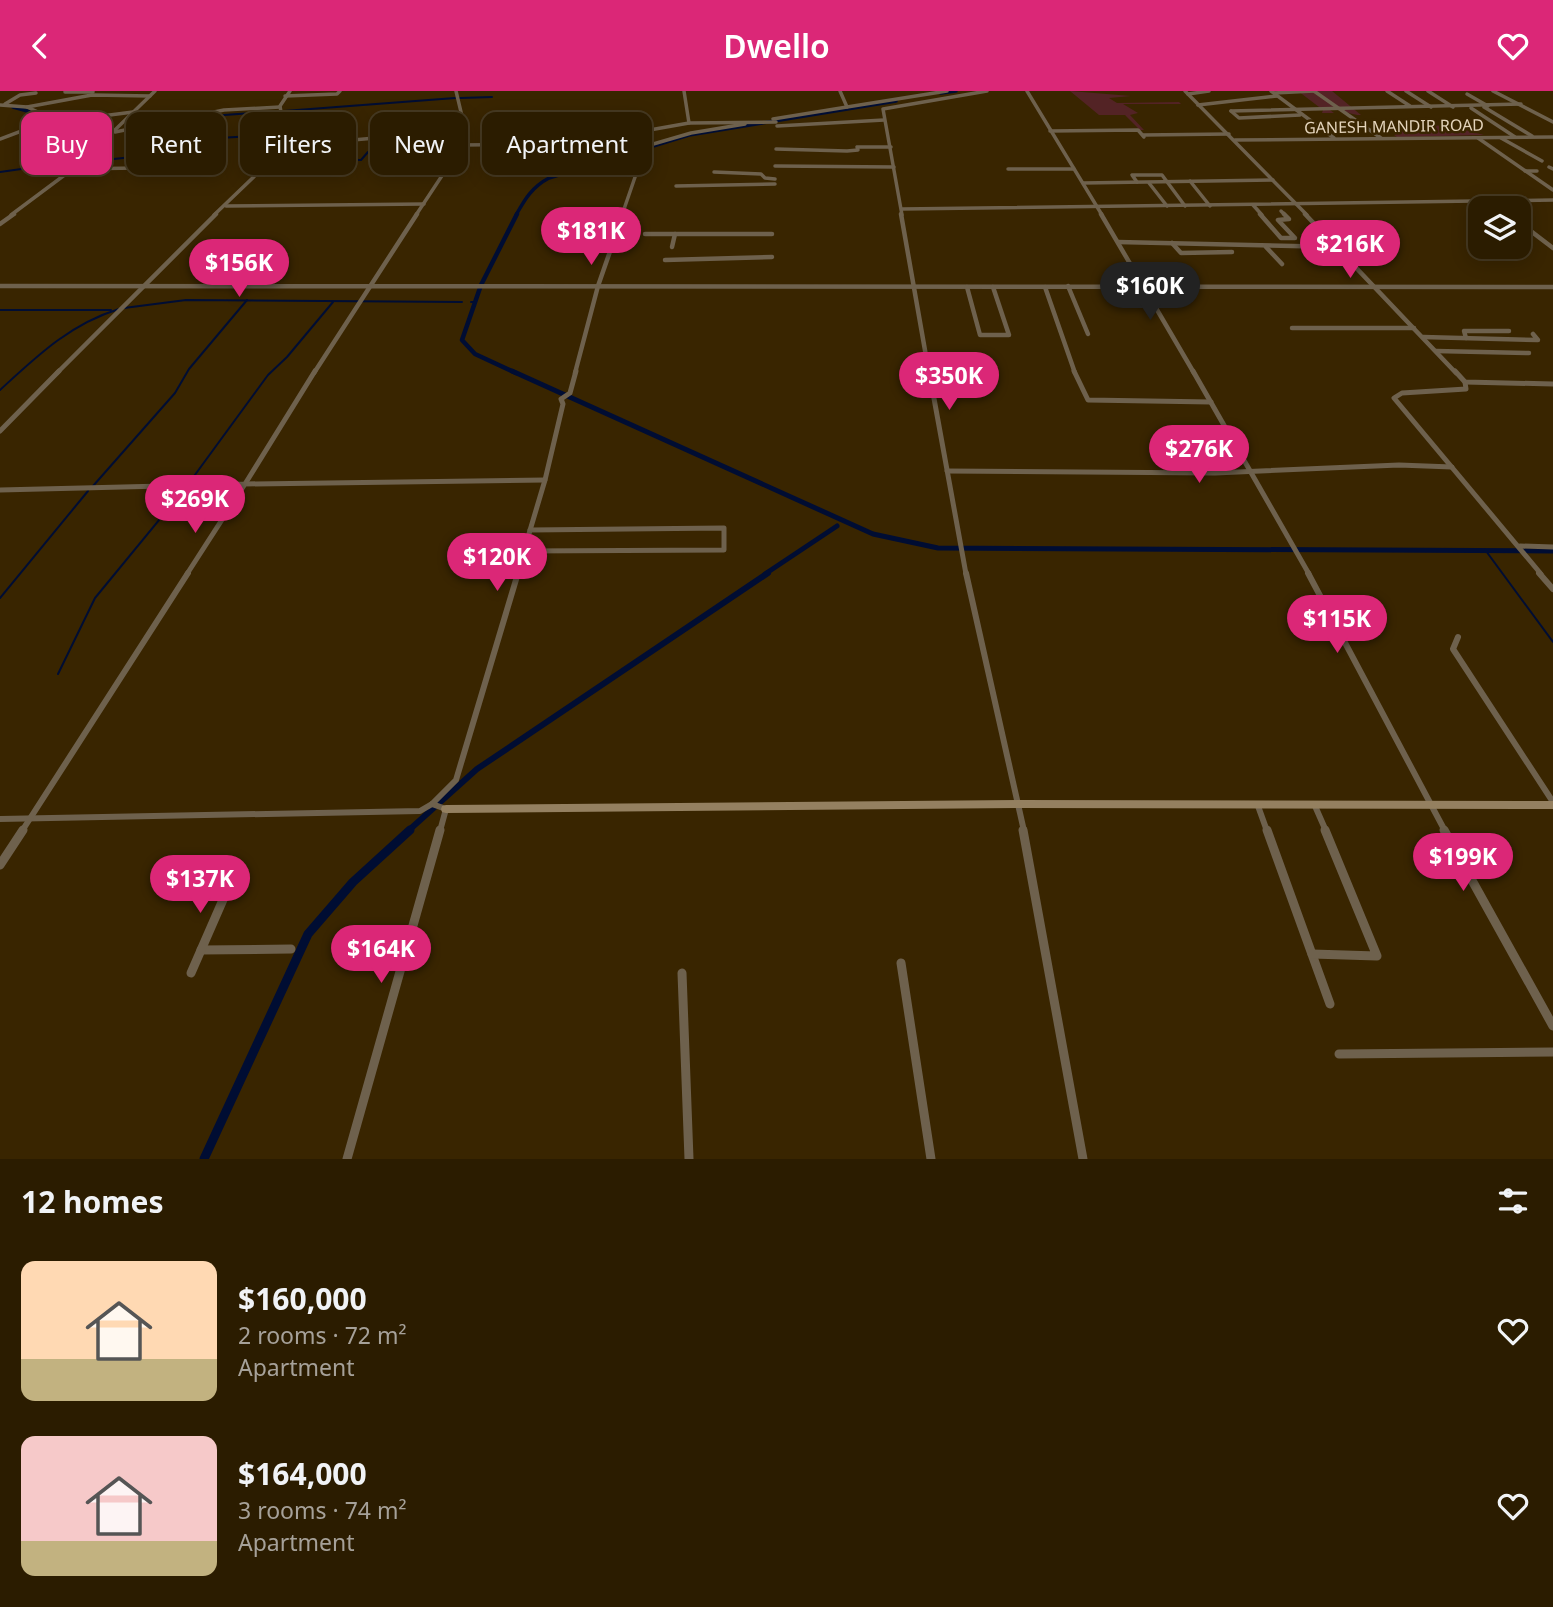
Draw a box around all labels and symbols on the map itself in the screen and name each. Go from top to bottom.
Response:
street label: GANESH MANDIR ROAD [1304,113,1484,139]
pin: $181K [542,207,640,267]
pin: $216K [1301,221,1399,280]
pin: $156K [190,239,288,299]
pin: $160K [1101,263,1199,322]
pin: $350K [900,353,998,412]
pin: $276K [1150,425,1248,485]
pin: $269K [146,475,244,535]
pin: $120K [448,533,546,593]
pin: $115K [1288,595,1386,655]
pin: $199K [1414,833,1512,893]
pin: $137K [151,855,249,915]
pin: $164K [332,925,430,985]

